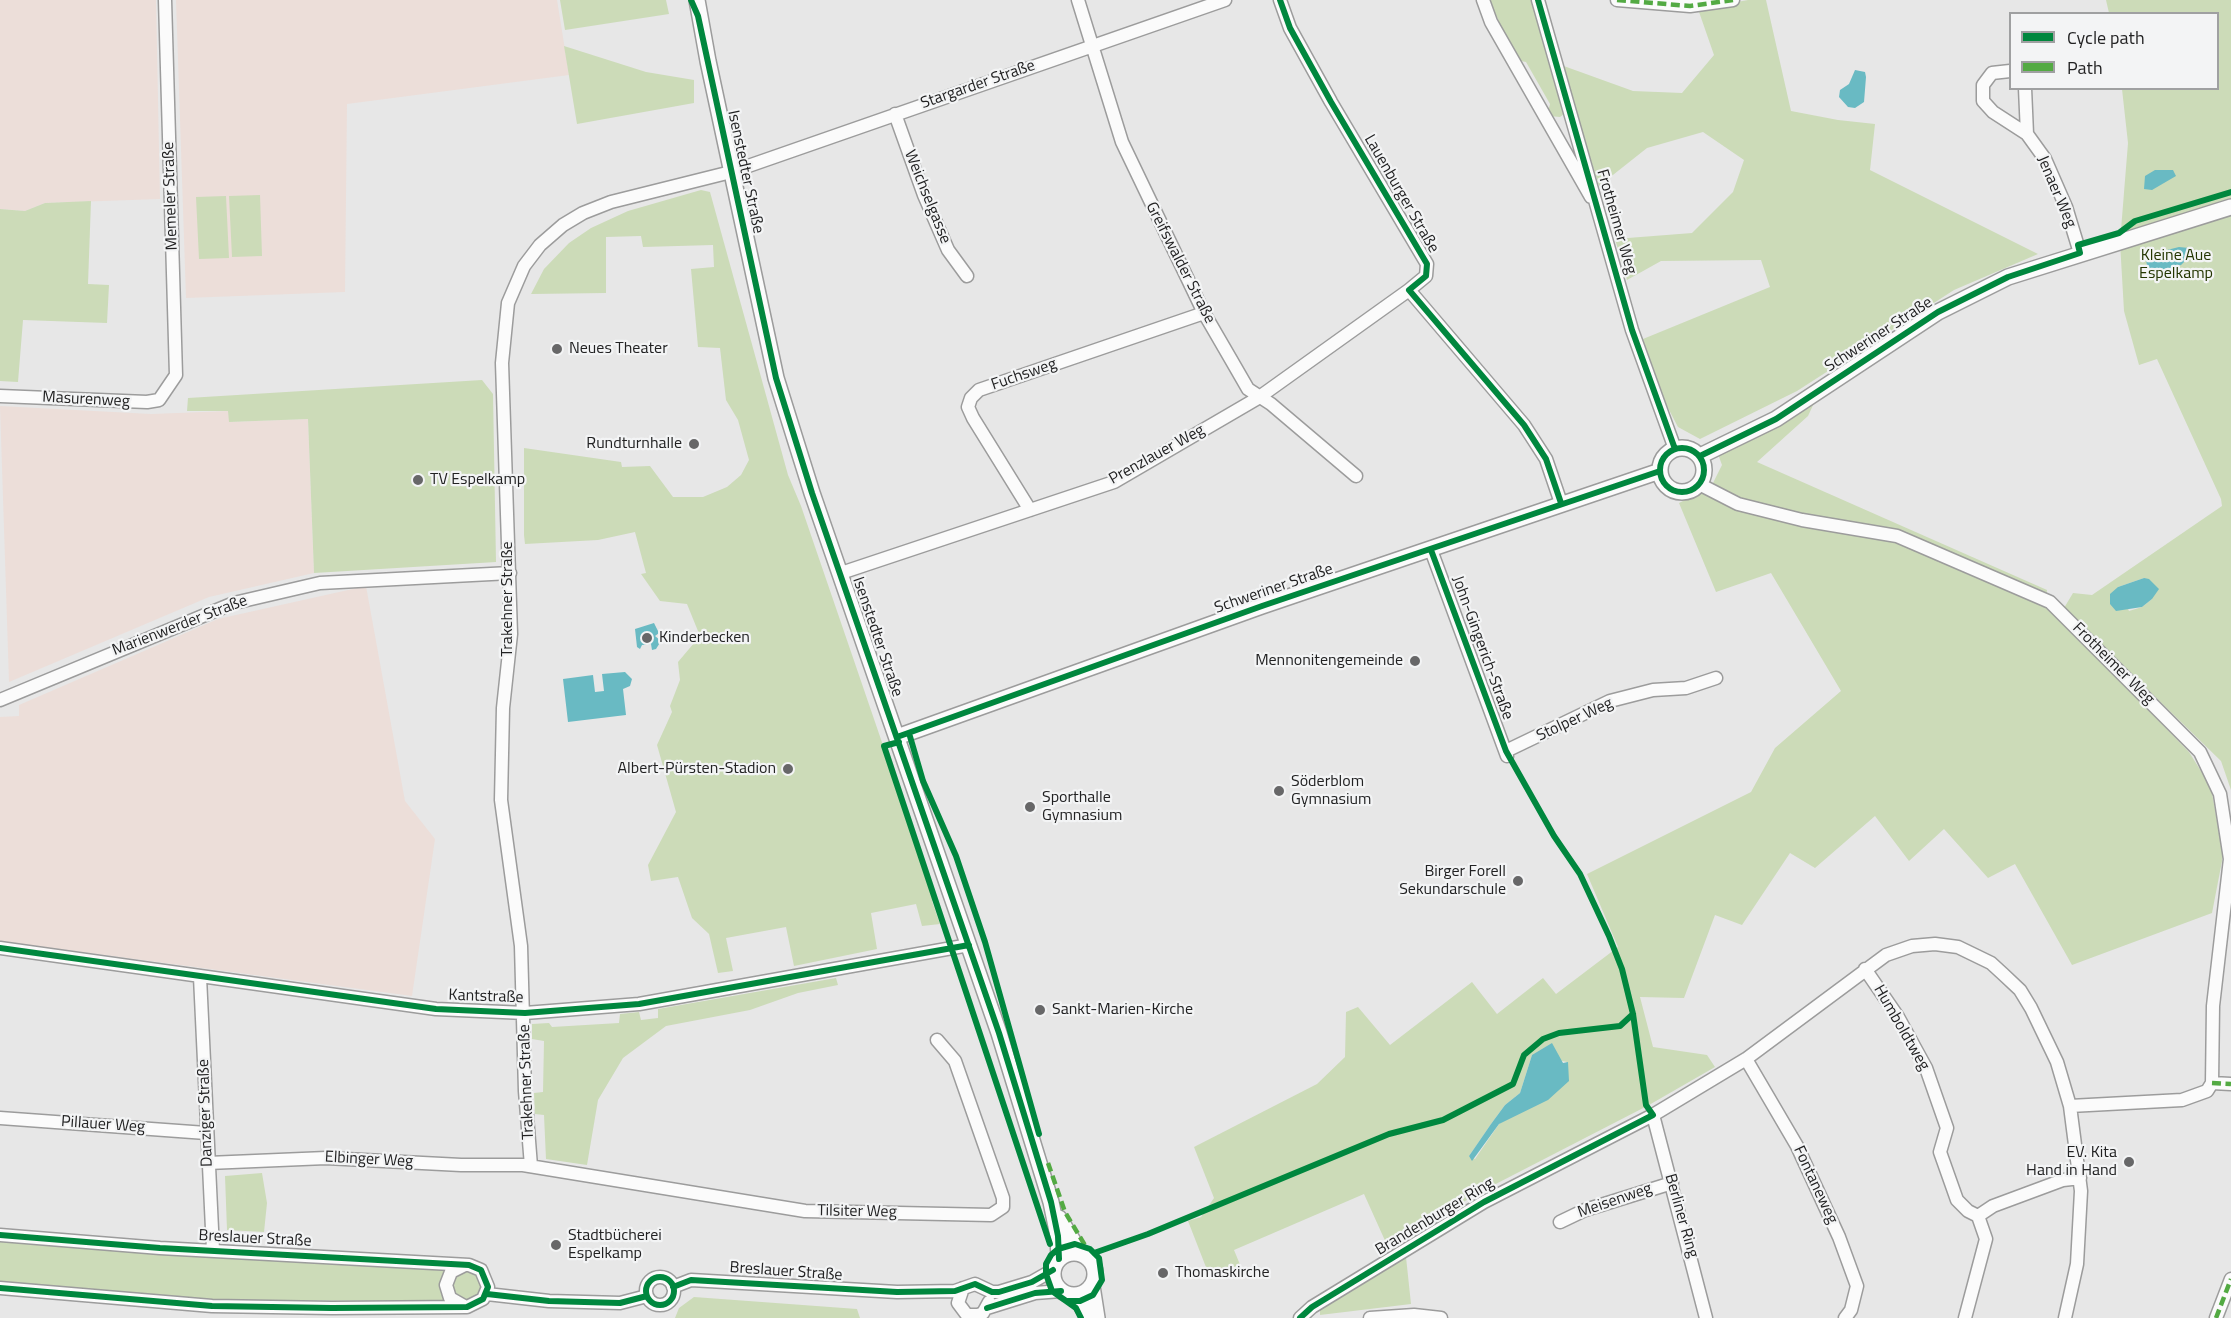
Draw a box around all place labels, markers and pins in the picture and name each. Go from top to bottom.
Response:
place label: Neues Theater [569,339,668,359]
marker: Neues Theater [550,342,564,356]
place label: Rundturnhalle [586,434,682,454]
marker: Rundturnhalle [687,437,701,451]
place label: TV Espelkamp [430,470,525,490]
marker: TV Espelkamp [411,473,425,487]
place label: Kinderbecken [659,628,750,648]
marker: Kinderbecken [640,631,654,645]
place label: Mennonitengemeinde [1255,651,1403,671]
marker: Mennonitengemeinde [1408,654,1422,668]
place label: Albert-Pürsten-Stadion [617,759,776,779]
marker: Albert-Pürsten-Stadion [781,762,795,776]
place label: Söderblom Gymnasium [1291,772,1371,810]
marker: Söderblom Gymnasium [1272,784,1286,798]
place label: Sporthalle Gymnasium [1042,788,1122,826]
marker: Sporthalle Gymnasium [1023,800,1037,814]
place label: Birger Forell Sekundarschule [1399,862,1506,900]
marker: Birger Forell Sekundarschule [1511,874,1525,888]
place label: Sankt-Marien-Kirche [1052,1000,1193,1020]
marker: Sankt-Marien-Kirche [1033,1003,1047,1017]
place label: EV. Kita Hand in Hand [2026,1143,2117,1181]
marker: EV. Kita Hand in Hand [2122,1155,2136,1169]
place label: Stadtbücherei Espelkamp [568,1226,662,1264]
marker: Stadtbücherei Espelkamp [549,1238,563,1252]
place label: Thomaskirche [1175,1263,1269,1283]
marker: Thomaskirche [1156,1266,1170,1280]

